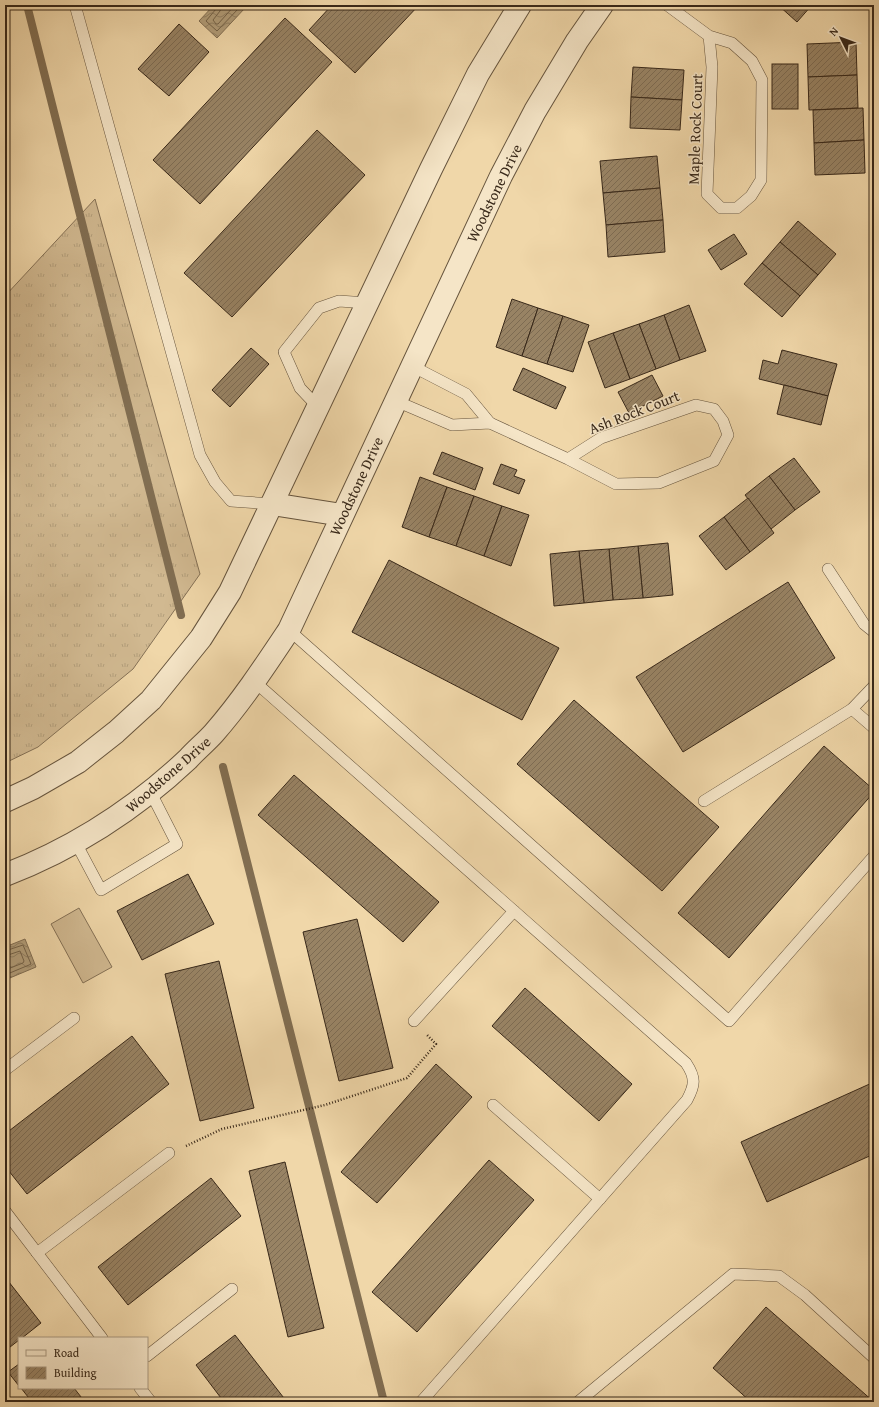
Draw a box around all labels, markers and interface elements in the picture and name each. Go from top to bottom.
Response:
north arrow [821,18,861,58]
text: N [825,23,842,39]
street label: Maple Rock Court [683,72,707,185]
street label: Woodstone Drive [461,140,527,246]
street label: Ash Rock Court [586,385,683,439]
street label: Woodstone Drive [324,433,388,539]
street label: Woodstone Drive [121,731,215,817]
legend [18,1337,148,1389]
text: Road [54,1344,80,1361]
text: Building [54,1364,97,1381]

